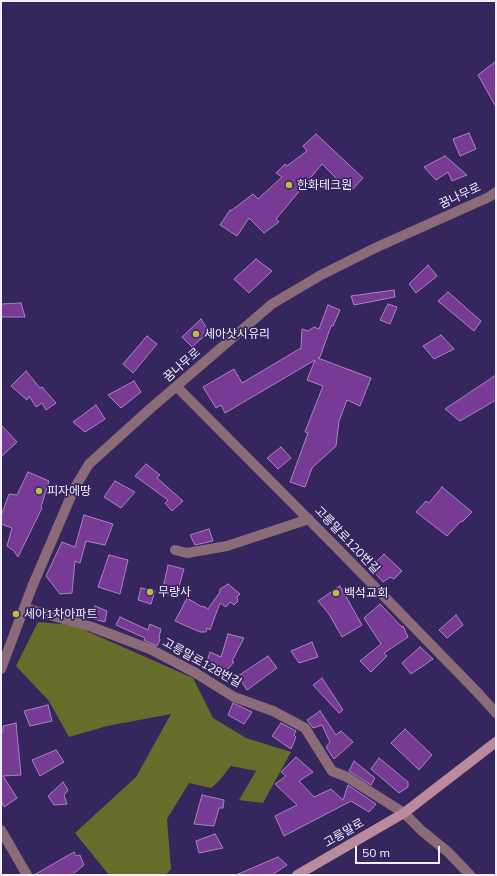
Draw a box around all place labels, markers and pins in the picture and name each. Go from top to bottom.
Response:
place label: 한화테크원 [297,178,352,192]
marker: 한화테크원 [284,180,294,190]
place label: 세아샷시유리 [204,327,270,341]
marker: 세아샷시유리 [191,329,201,339]
place label: 피자에땅 [47,484,91,498]
marker: 피자에땅 [34,486,44,496]
place label: 무량사 [158,585,191,599]
place label: 백석교회 [344,586,388,600]
marker: 무량사 [145,587,155,597]
marker: 백석교회 [331,588,341,598]
place label: 세아1차아파트 [24,607,97,621]
marker: 세아1차아파트 [11,609,21,619]

